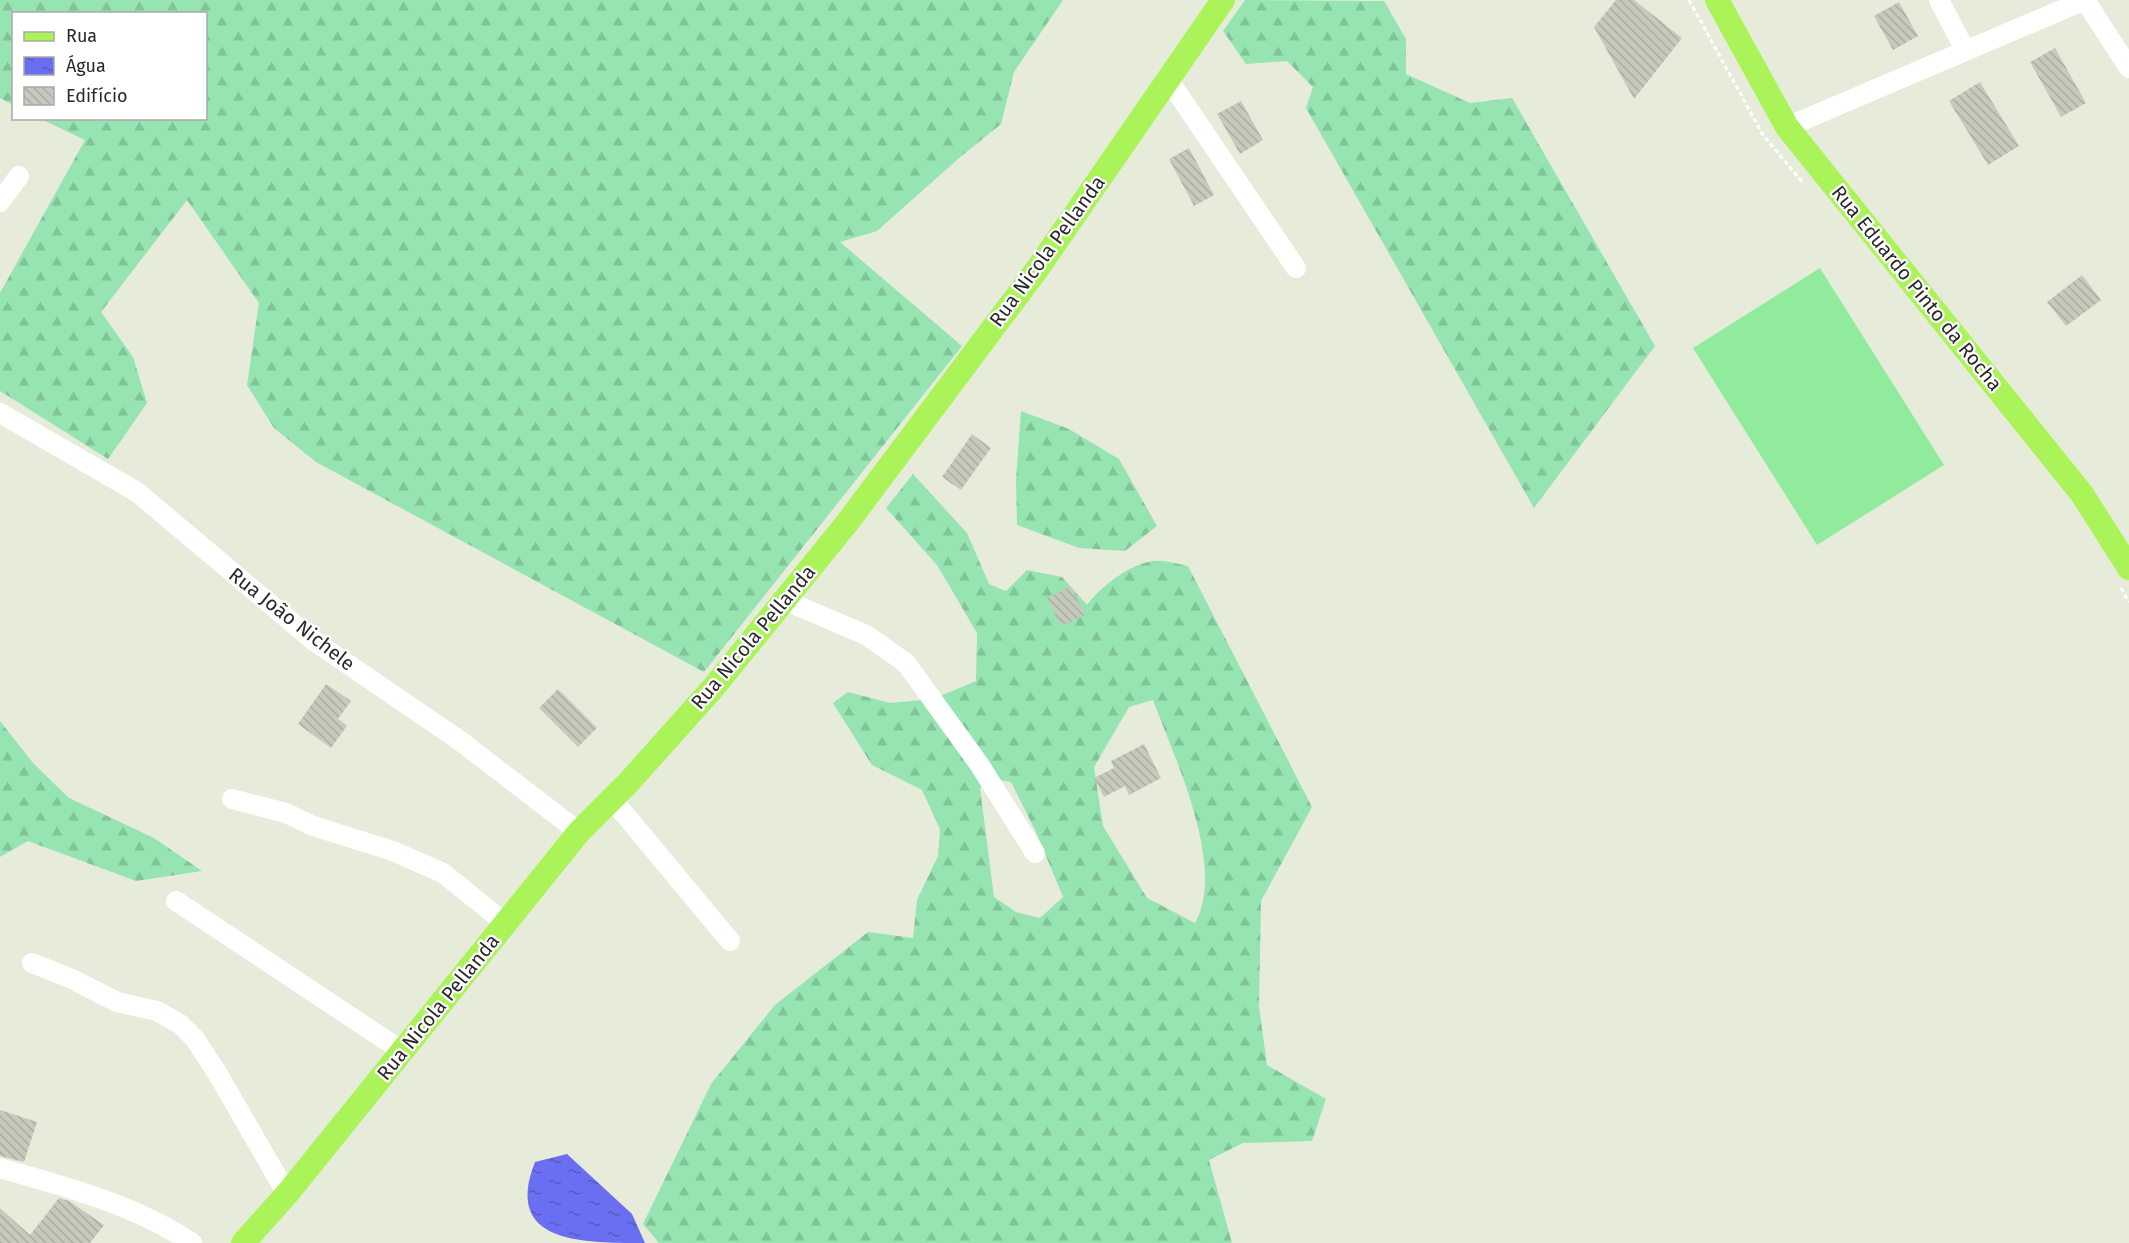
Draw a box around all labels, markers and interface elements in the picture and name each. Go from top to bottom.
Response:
legend [12,12,207,120]
text: Rua [66,25,97,47]
text: Água [66,54,106,77]
text: Edifício [66,85,128,107]
street label: Rua Nicola Pellanda [984,171,1110,331]
street label: Rua Eduardo Pinto da Rocha [1827,180,2007,396]
street label: Rua Nicola Pellanda [686,560,820,714]
street label: Rua João Nichele [224,562,360,676]
street label: Rua Nicola Pellanda [372,929,504,1085]

